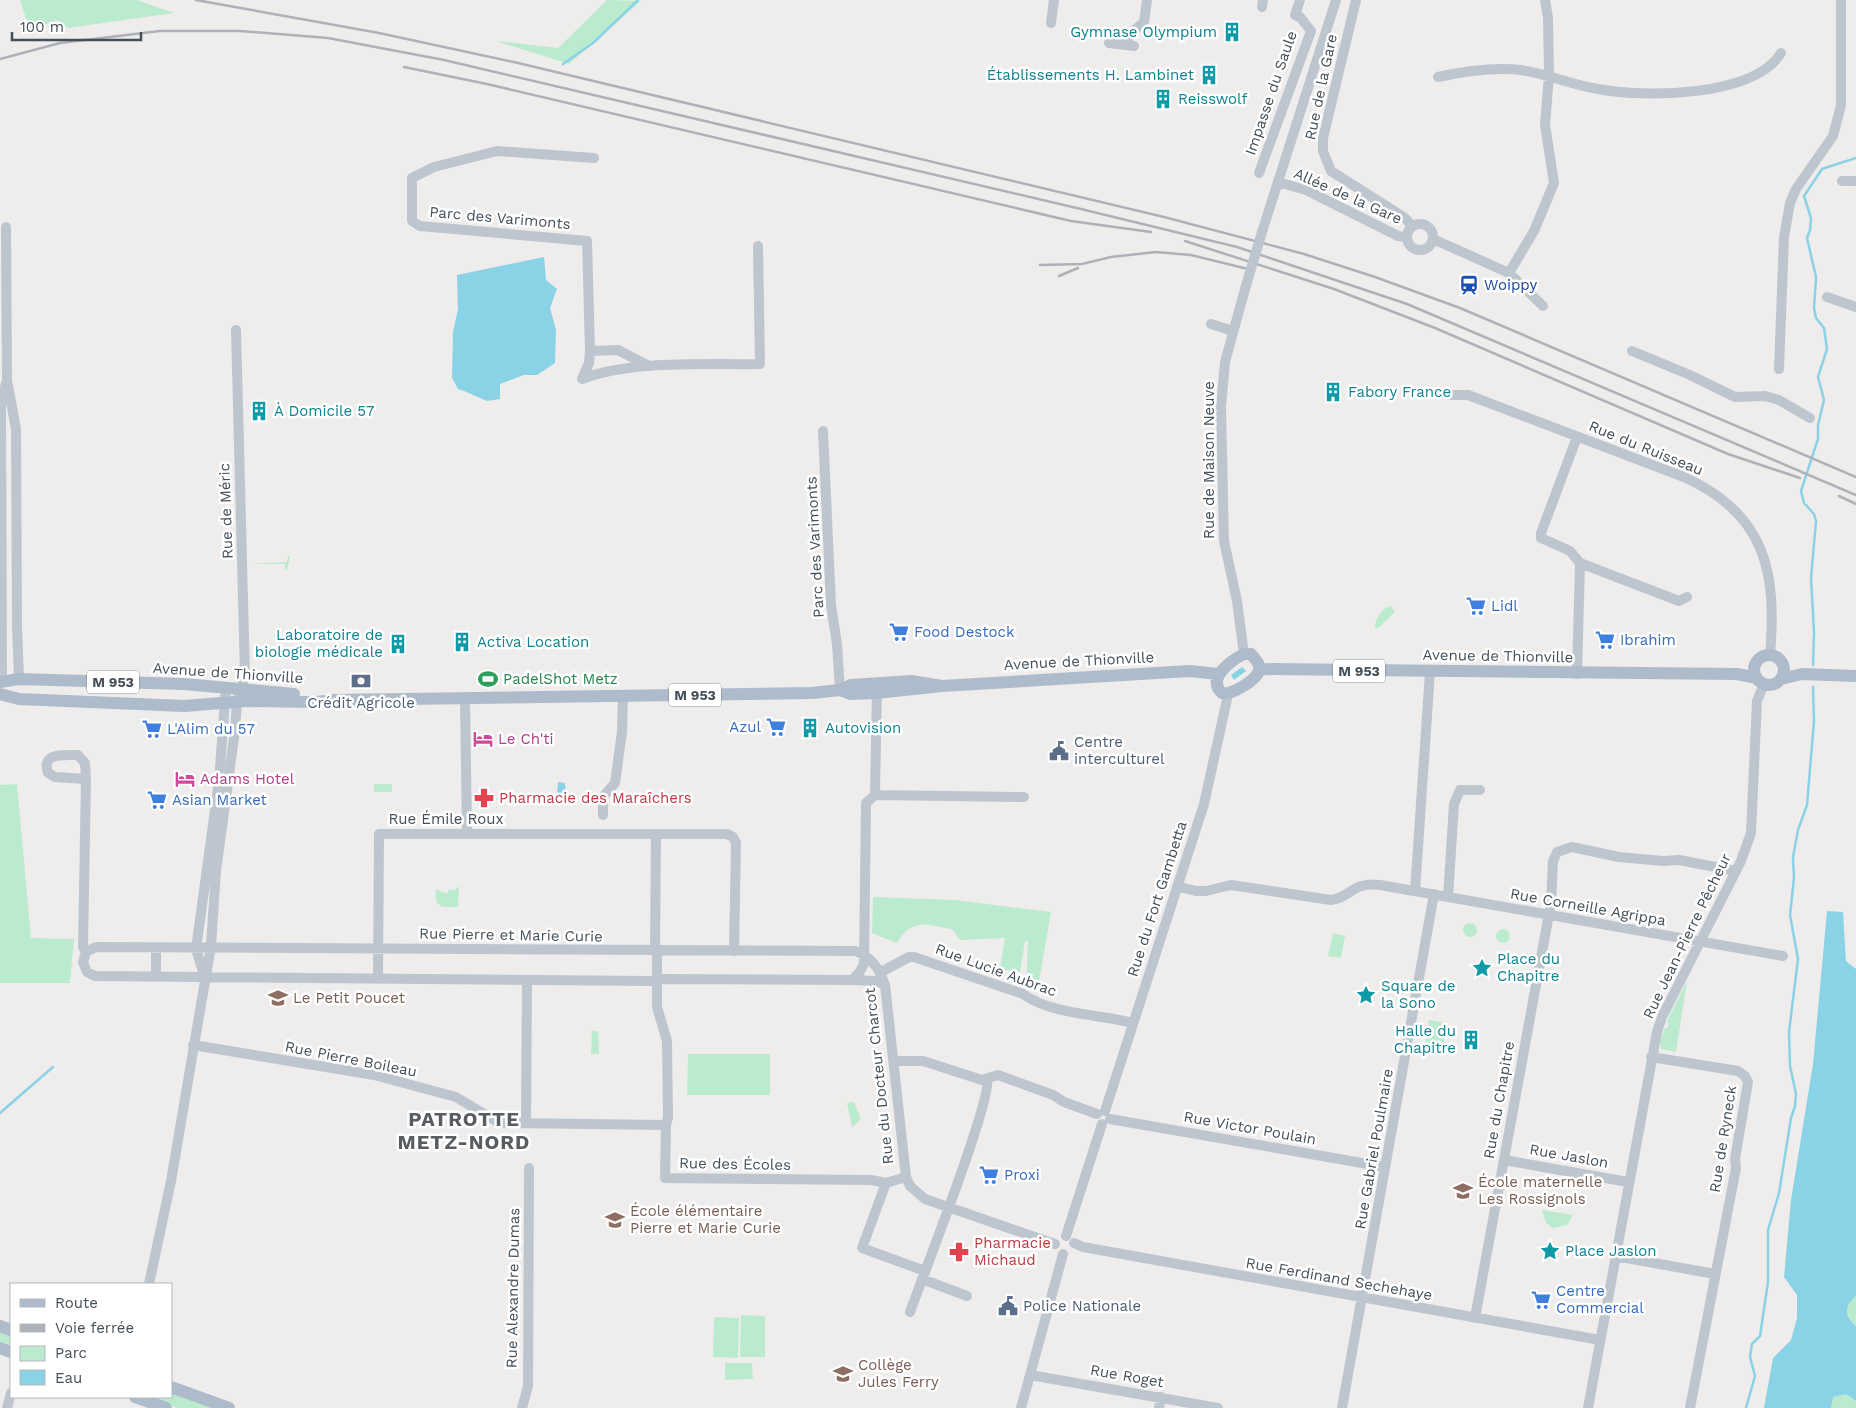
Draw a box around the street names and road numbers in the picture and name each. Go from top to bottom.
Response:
street label: Impasse du Saule [1241,28,1301,158]
street label: Rue de la Gare [1301,32,1341,142]
street label: Allée de la Gare [1291,164,1405,228]
street label: Parc des Varimonts [429,203,571,233]
street label: Rue de Maison Neuve [1200,381,1218,539]
street label: Rue du Ruisseau [1586,417,1706,479]
street label: Rue de Méric [215,463,237,559]
street label: Parc des Varimonts [802,476,828,618]
street label: Avenue de Thionville [1423,646,1573,666]
street label: Avenue de Thionville [1003,648,1155,674]
street label: Avenue de Thionville [152,659,304,687]
road number: M 953 [1333,659,1385,682]
road number: M 953 [87,670,139,694]
road number: M 953 [669,684,721,706]
street label: Rue Émile Roux [388,810,504,828]
street label: Rue du Fort Gambetta [1123,818,1191,979]
street label: Rue Jean-Pierre Pêcheur [1639,850,1735,1022]
street label: Rue Corneille Agrippa [1509,884,1668,930]
street label: Rue Pierre et Marie Curie [419,924,603,946]
street label: Rue Lucie Aubrac [933,940,1059,1000]
street label: Rue du Docteur Charcot [861,986,897,1165]
street label: Rue Pierre Boileau [283,1037,419,1081]
street label: Rue du Chapitre [1480,1040,1518,1160]
street label: Rue Gabriel Poulmaire [1351,1067,1397,1231]
street label: Rue de Ryneck [1706,1084,1740,1194]
street label: Rue Victor Poulain [1182,1107,1318,1149]
street label: Rue Jaslon [1528,1140,1610,1172]
street label: Rue des Écoles [679,1154,791,1174]
street label: Rue Alexandre Dumas [503,1208,523,1368]
street label: Rue Ferdinand Sechehaye [1244,1254,1434,1304]
street label: Rue Roget [1089,1361,1166,1391]

